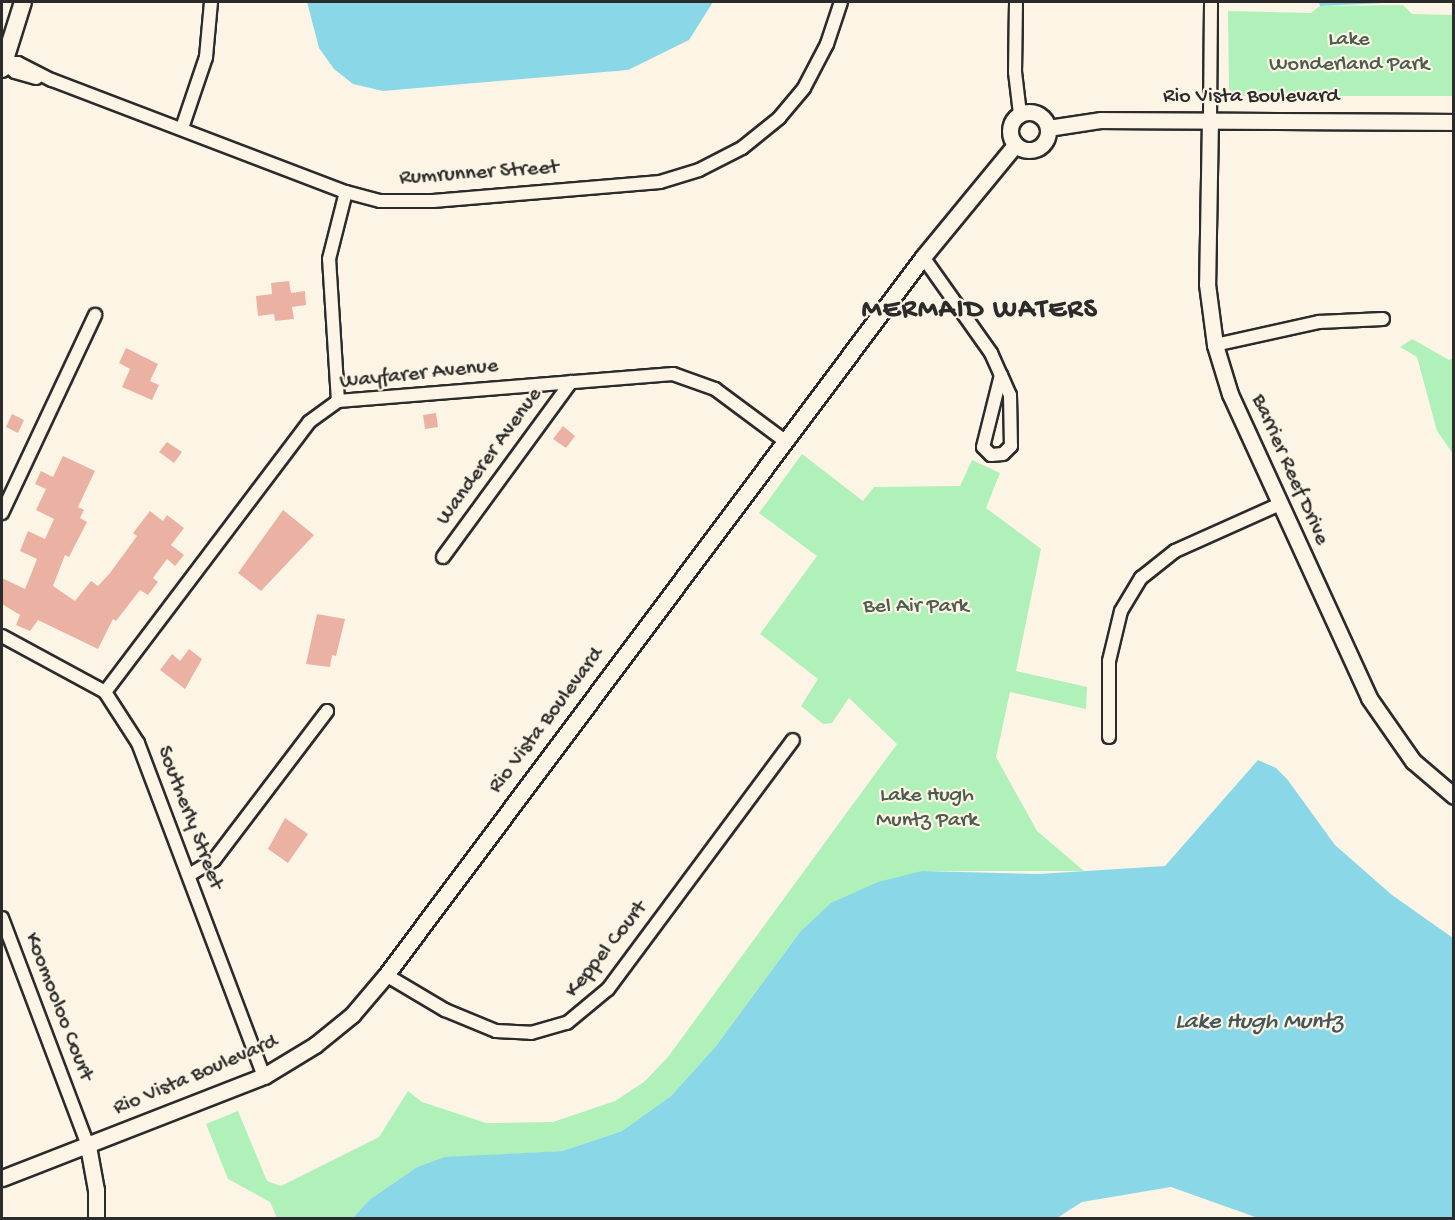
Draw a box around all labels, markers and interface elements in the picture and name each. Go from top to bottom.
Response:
park label: Lake Wonderland Park [1269,27,1429,78]
street label: Rio Vista Boulevard [1163,85,1339,111]
street label: Rumrunner Street [399,155,559,193]
district label: MERMAID WATERS [862,294,1098,328]
street label: Wayfarer Avenue [339,354,499,396]
street label: Wanderer Avenue [431,383,549,531]
street label: Barrier Reef Drive [1244,391,1334,549]
park label: Bel Air Park [863,595,969,621]
street label: Rio Vista Boulevard [483,643,611,799]
street label: Southerly Street [150,743,228,893]
park label: Lake Hugh Muntz Park [876,783,978,834]
street label: Keppel Court [560,896,654,1004]
street label: Koomooloo Court [18,929,98,1085]
water label: Lake Hugh Muntz [1175,1009,1343,1037]
street label: Rio Vista Boulevard [110,1029,282,1123]

